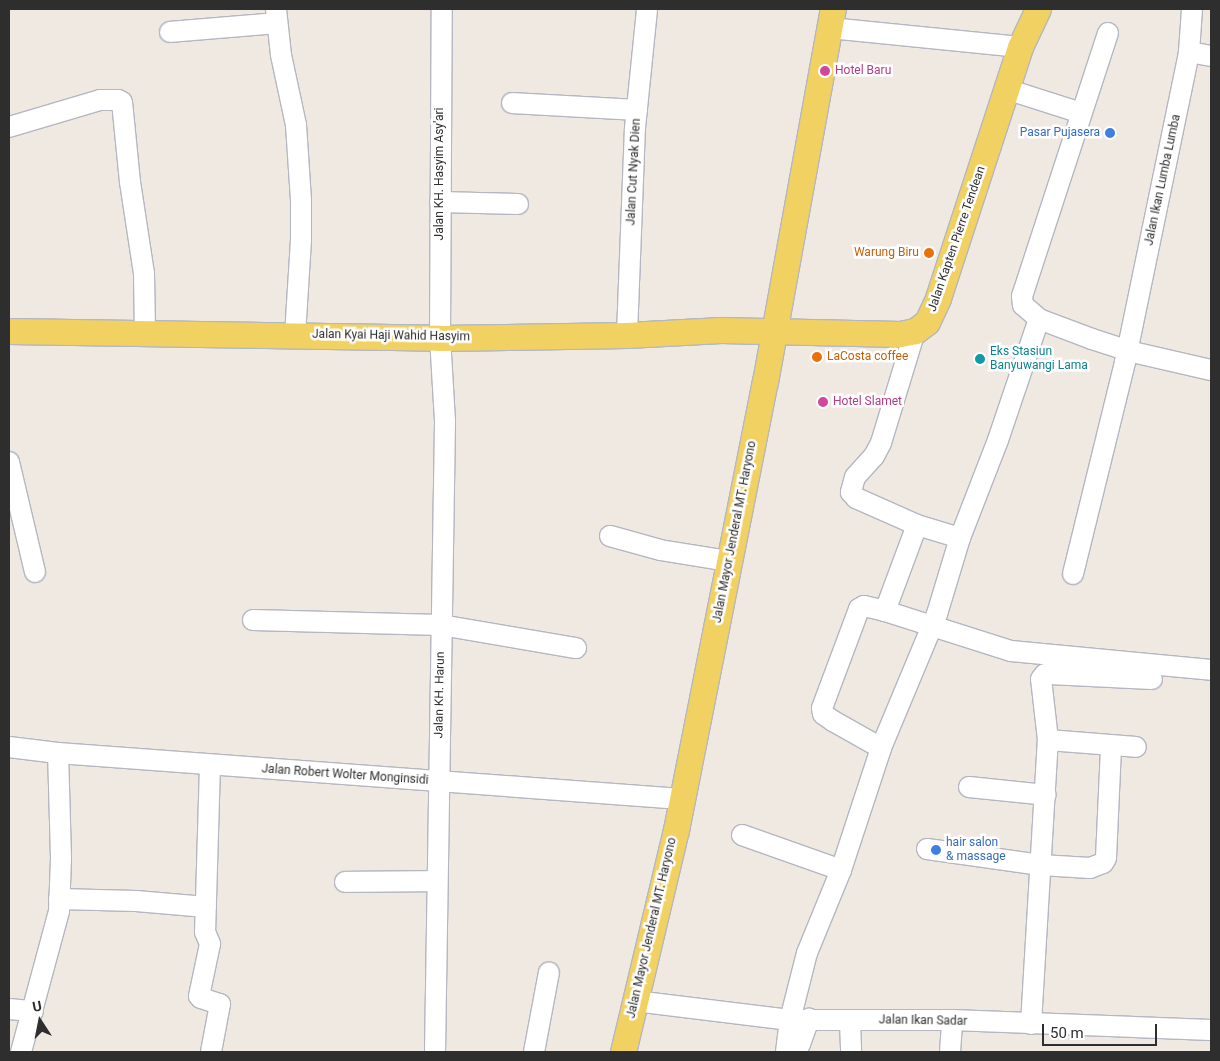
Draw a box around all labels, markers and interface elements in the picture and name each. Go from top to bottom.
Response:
place label: Hotel Baru [835,64,891,78]
marker: Hotel Baru [819,65,831,77]
street label: Jalan KH. Hasyim Asy'ari [433,108,447,240]
street label: Jalan Ikan Lumba Lumba [1142,113,1184,247]
street label: Jalan Cut Nyak Dien [624,118,644,226]
place label: Pasar Pujasera [1020,126,1100,140]
marker: Pasar Pujasera [1104,127,1116,139]
street label: Jalan Kapten Pierre Tendean [925,164,989,314]
place label: Warung Biru [854,246,919,260]
marker: Warung Biru [923,247,935,259]
street label: Jalan Kyai Haji Wahid Hasyim [312,327,470,345]
place label: Eks Stasiun Banyuwangi Lama [990,345,1088,373]
place label: LaCosta coffee [827,350,908,364]
marker: LaCosta coffee [811,351,823,363]
marker: Eks Stasiun Banyuwangi Lama [974,353,986,365]
place label: Hotel Slamet [833,395,902,409]
marker: Hotel Slamet [817,396,829,408]
street label: Jalan Mayor Jenderal MT. Haryono [710,440,760,624]
street label: Jalan KH. Harun [432,651,448,739]
street label: Jalan Robert Wolter Monginsidi [261,762,429,788]
street label: Jalan Mayor Jenderal MT. Haryono [624,836,680,1020]
place label: hair salon & massage [946,836,1006,864]
marker: hair salon & massage [930,844,942,856]
north arrow [15,996,65,1046]
text: U [31,998,43,1015]
street label: Jalan Ikan Sadar [879,1013,967,1029]
scale bar [1045,1014,1160,1046]
text: 50 m [1050,1024,1084,1042]

